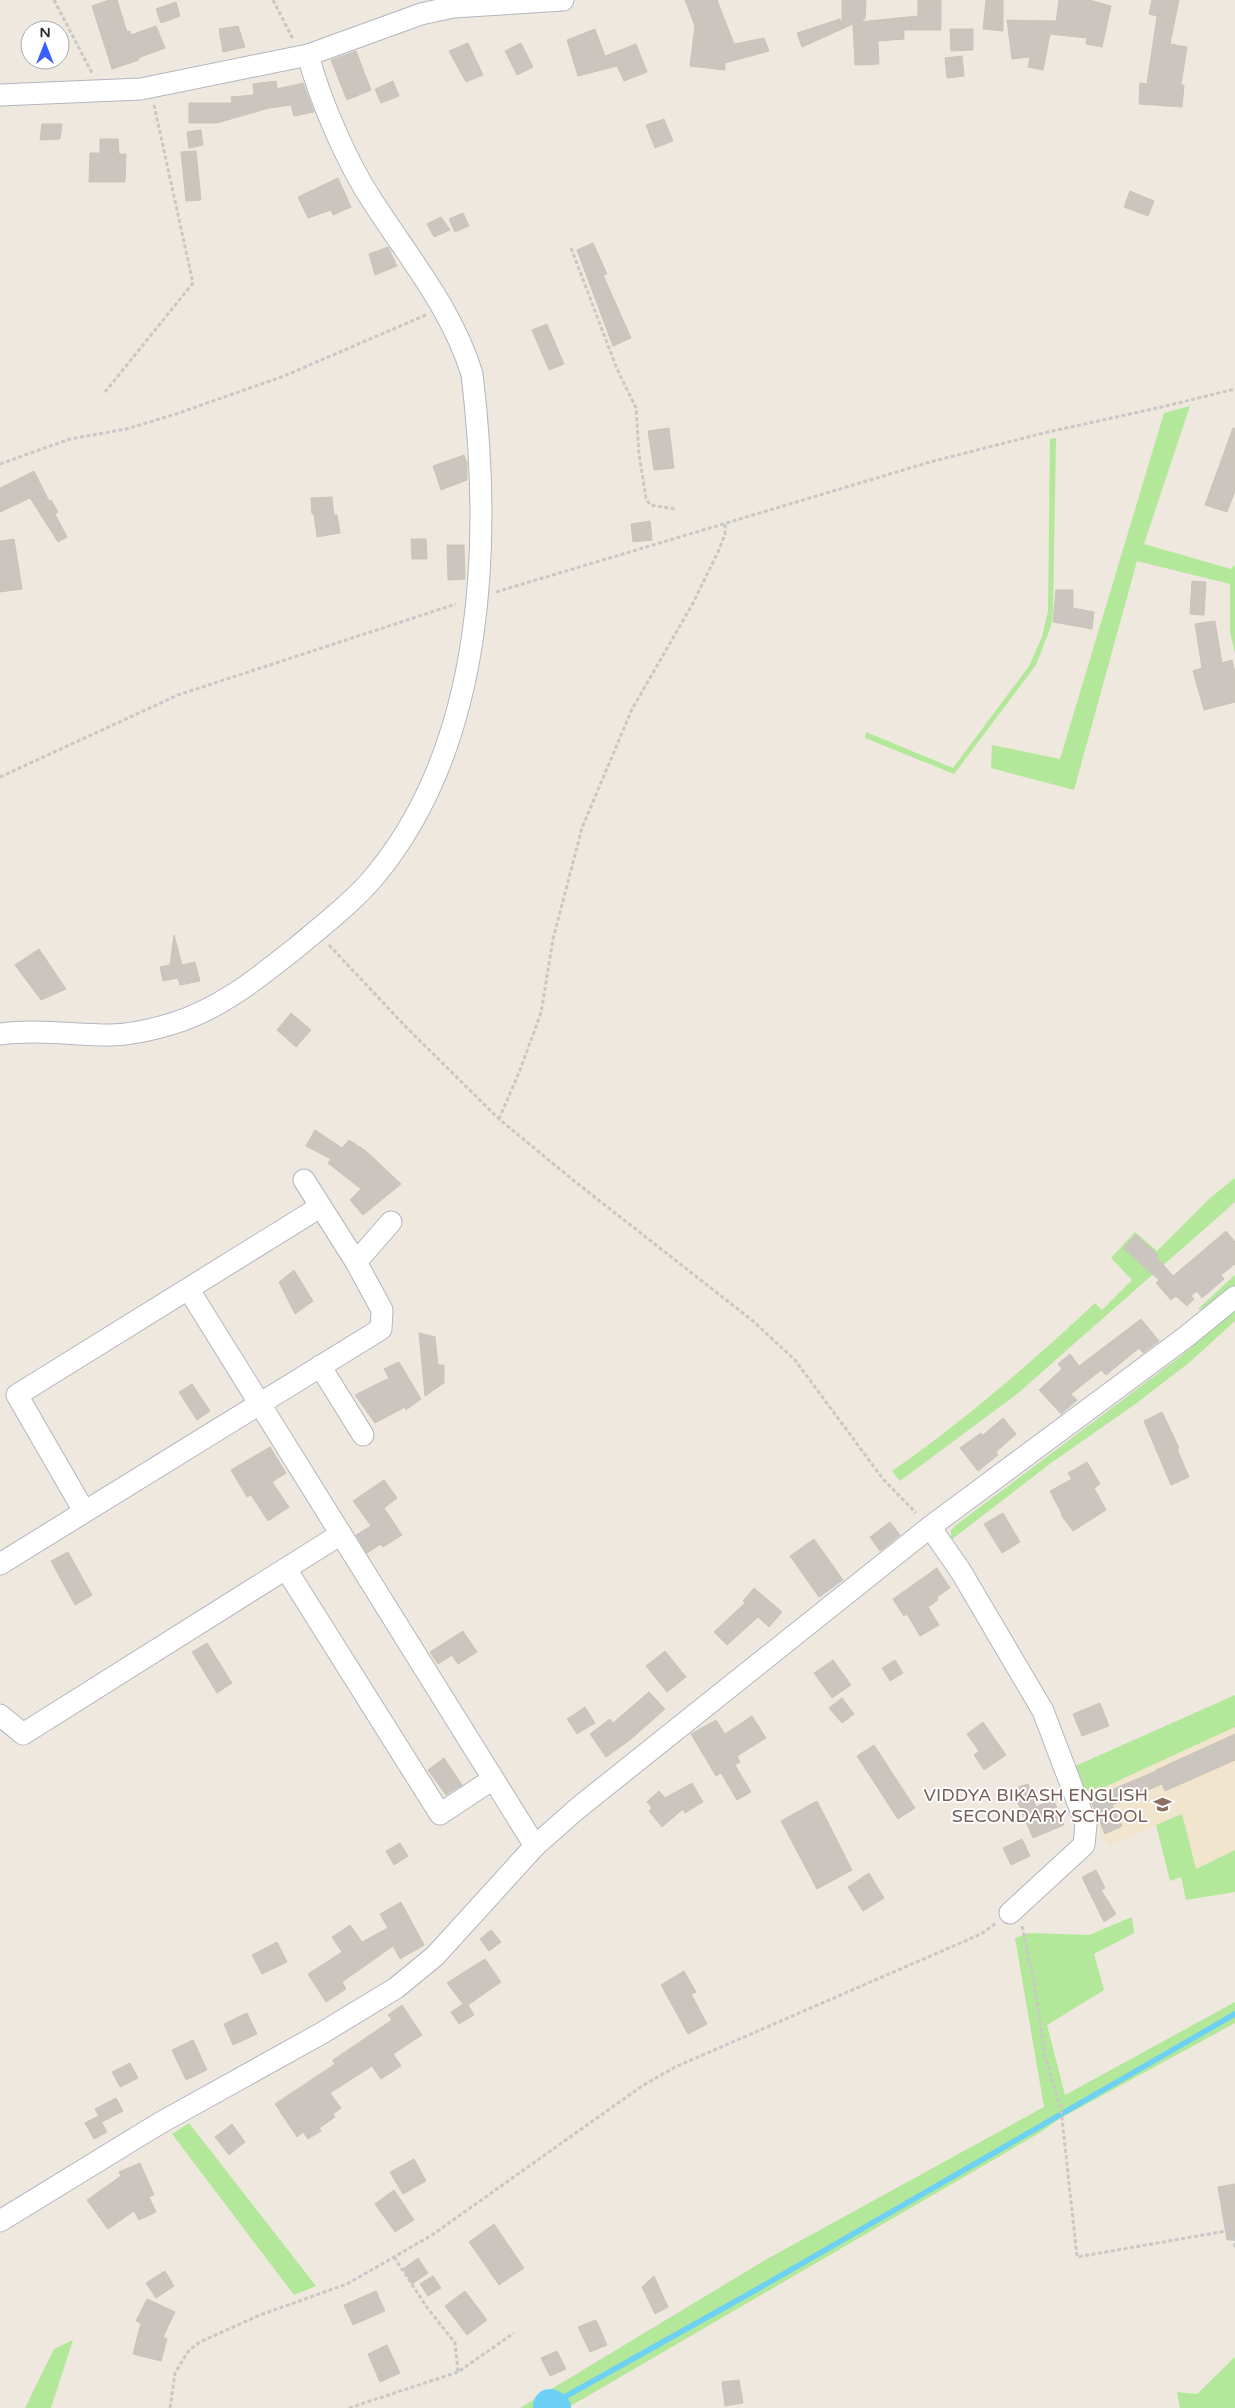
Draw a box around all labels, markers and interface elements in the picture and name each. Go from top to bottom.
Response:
north arrow [20,20,70,70]
text: N [39,24,51,41]
place label: VIDDYA BIKASH ENGLISH SECONDARY SCHOOL [924,1784,1149,1827]
school or university icon: VIDDYA BIKASH ENGLISH SECONDARY SCHOOL [1152,1795,1172,1815]

